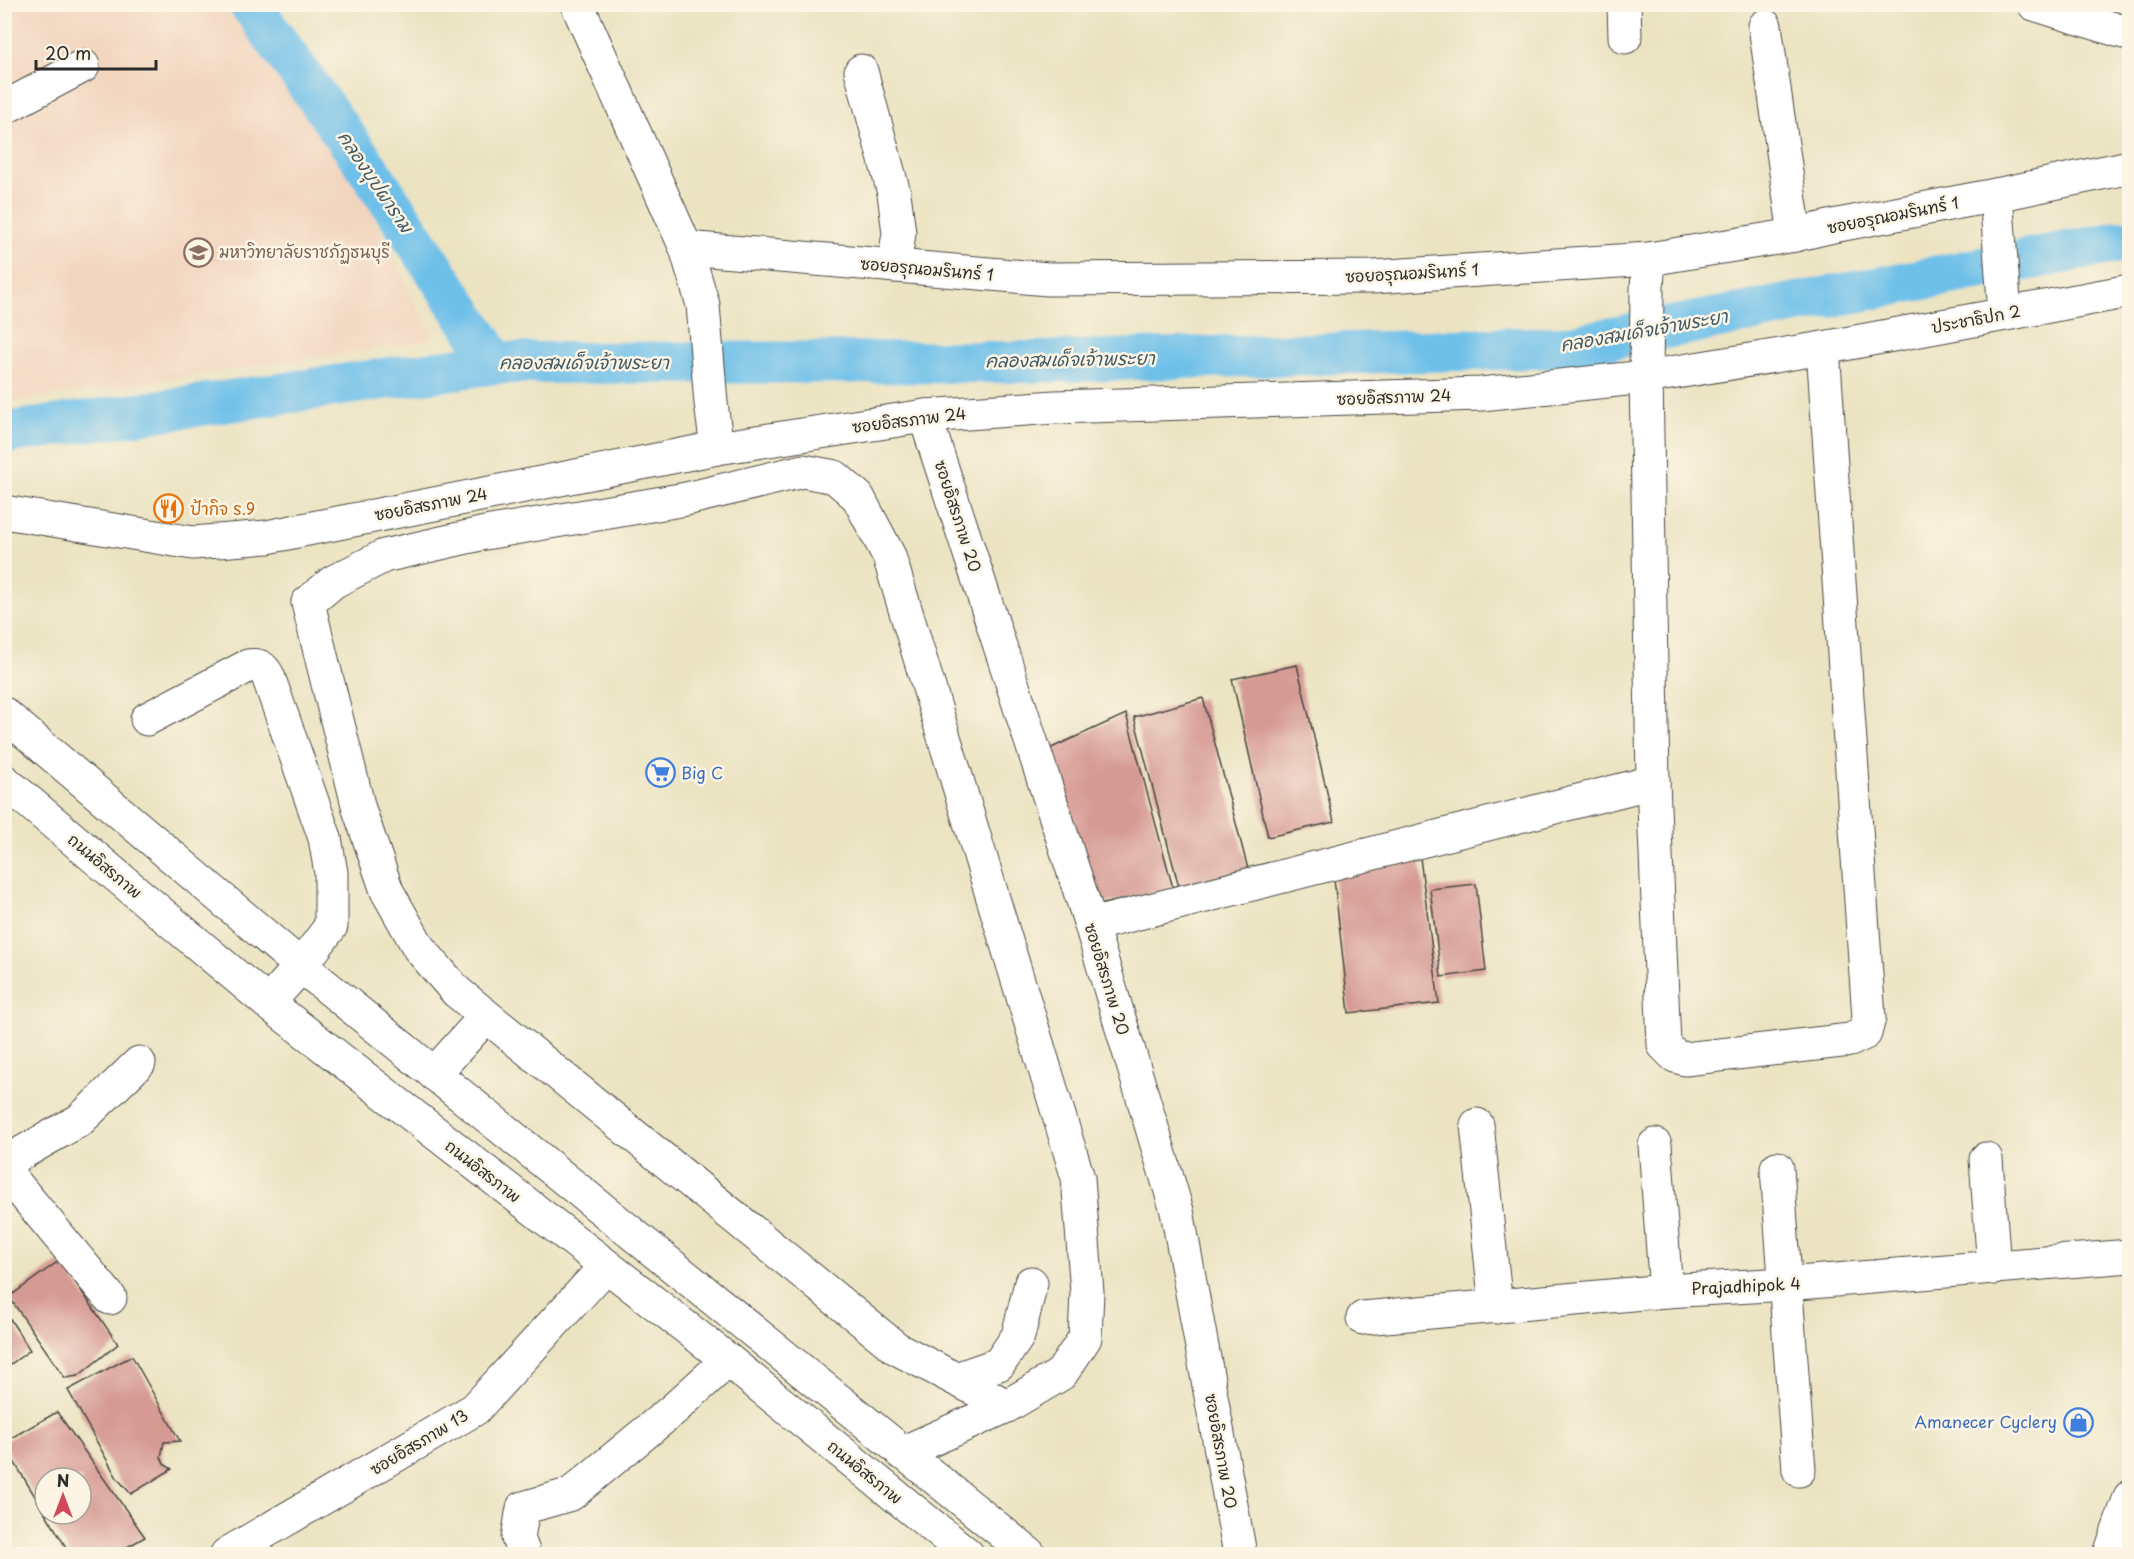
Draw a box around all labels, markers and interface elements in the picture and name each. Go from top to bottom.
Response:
scale bar [36,33,156,71]
text: 20 m [45,39,91,66]
water label: คลองบุปผาราม [331,125,421,240]
street label: ซอยอรุณอมรินทร์ 1 [1825,189,1961,241]
school or university icon: มหาวิทยาลัยราชภัฏธนบุรี [182,236,214,268]
place label: มหาวิทยาลัยราชภัฏธนบุรี [219,239,390,265]
street label: ซอยอรุณอมรินทร์ 1 [859,250,995,288]
street label: ซอยอรุณอมรินทร์ 1 [1344,257,1480,289]
street label: ประชาธิปก 2 [1929,298,2022,338]
water label: คลองสมเด็จเจ้าพระยา [1558,301,1731,358]
water label: คลองสมเด็จเจ้าพระยา [985,344,1156,373]
water label: คลองสมเด็จเจ้าพระยา [499,348,670,375]
street label: ซอยอิสรภาพ 24 [1336,382,1452,410]
street label: ซอยอิสรภาพ 24 [850,400,967,438]
street label: ซอยอิสรภาพ 20 [930,457,988,575]
street label: ซอยอิสรภาพ 24 [372,480,489,526]
restaurant icon: ป้ากิจ ร.9 [153,493,185,525]
place label: ป้ากิจ ร.9 [190,496,255,520]
supermarket icon: Big C [644,757,676,789]
place label: Big C [681,760,723,784]
street label: ถนนอิสรภาพ [63,827,148,903]
street label: ซอยอิสรภาพ 20 [1079,920,1136,1038]
street label: ถนนอิสรภาพ [441,1133,527,1207]
street label: Prajadhipok 4 [1691,1270,1801,1300]
street label: ซอยอิสรภาพ 20 [1200,1392,1244,1510]
street label: ซอยอิสรภาพ 13 [365,1402,472,1480]
shop icon: Amanecer Cyclery [2062,1406,2094,1438]
place label: Amanecer Cyclery [1914,1409,2057,1433]
street label: ถนนอิสรภาพ [823,1433,908,1509]
north arrow [33,1466,93,1526]
text: N [57,1468,69,1492]

